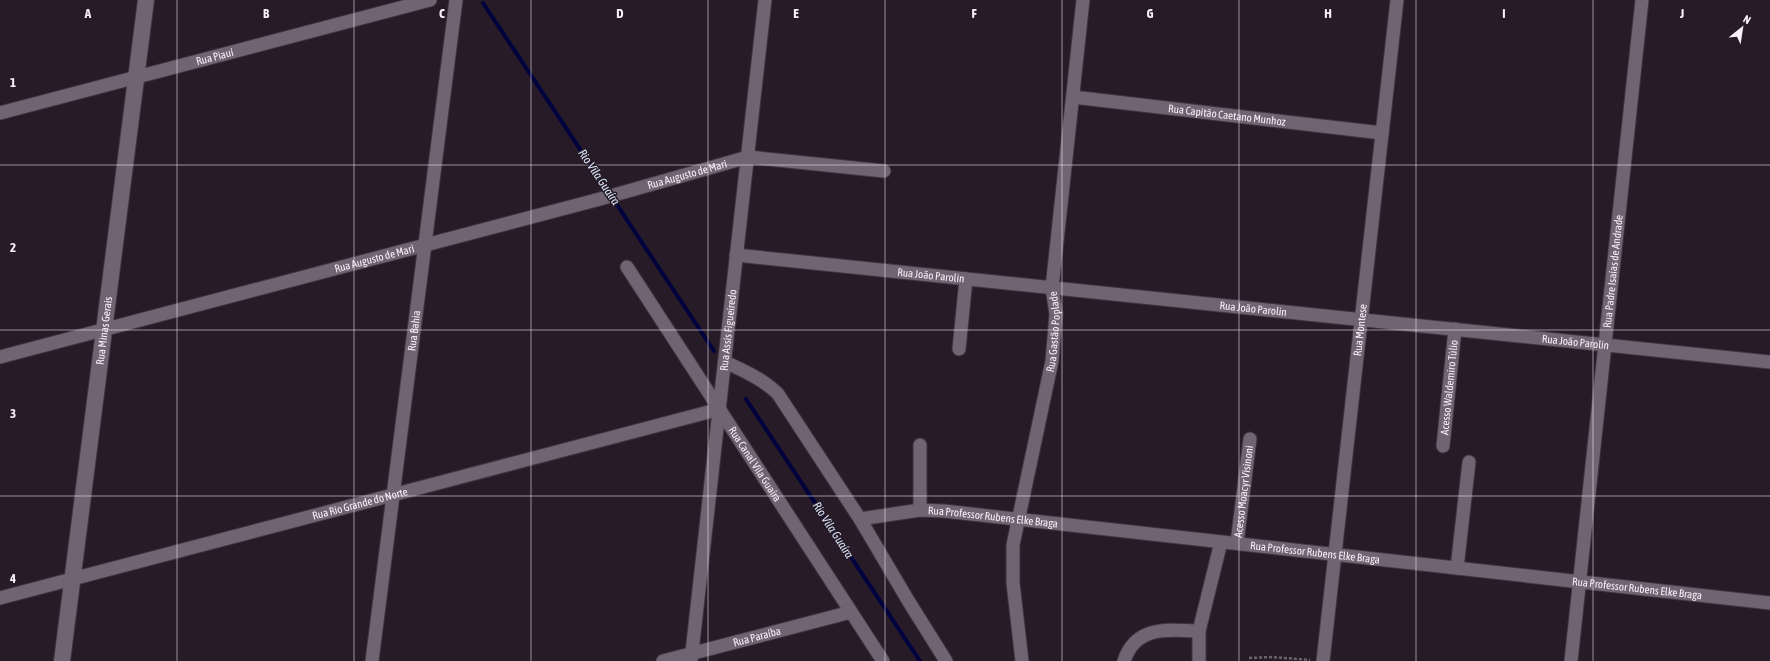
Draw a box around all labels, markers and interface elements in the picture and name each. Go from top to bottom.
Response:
text: A [84,6,92,21]
text: B [263,6,270,21]
text: C [439,6,445,21]
text: D [616,6,624,21]
text: E [793,6,799,21]
text: F [971,6,977,21]
text: G [1147,6,1154,21]
text: H [1324,6,1332,21]
text: I [1502,6,1506,21]
text: J [1679,6,1684,21]
north arrow [1722,8,1762,48]
text: N [1741,13,1753,26]
street label: Rua Piauí [195,46,235,67]
text: 1 [10,75,16,90]
street label: Rua Capitão Caetano Munhoz [1168,102,1286,128]
water label: Rio Vila Guaíra [575,146,623,208]
street label: Rua Augusto de Mari [646,157,728,191]
street label: Rua Padre Isaías de Andrade [1601,214,1625,328]
text: 2 [10,240,16,255]
street label: Rua Augusto de Mari [333,242,415,275]
street label: Rua João Parolin [897,266,965,285]
street label: Rua Assis Figueiredo [718,289,739,371]
street label: Rua Gastão Poplade [1044,291,1062,373]
street label: Rua Minas Gerais [94,296,114,365]
street label: Rua João Parolin [1219,299,1287,318]
street label: Rua Montese [1351,303,1369,357]
street label: Rua Bahia [405,310,423,352]
street label: Rua João Parolin [1541,332,1610,351]
street label: Acesso Waldemiro Túlio [1438,339,1460,435]
text: 3 [10,406,16,421]
street label: Rua Canal Vila Guaíra [726,424,784,504]
street label: Acesso Moacyr Visinoni [1232,445,1255,538]
street label: Rua Rio Grande do Norte [311,485,409,522]
water label: Rio Vila Guaíra [810,499,857,561]
street label: Rua Professor Rubens Elke Braga [928,504,1059,530]
street label: Rua Professor Rubens Elke Braga [1249,539,1381,566]
text: 4 [9,571,16,586]
street label: Rua Professor Rubens Elke Braga [1571,575,1703,601]
street label: Rua Paraíba [732,625,782,648]

